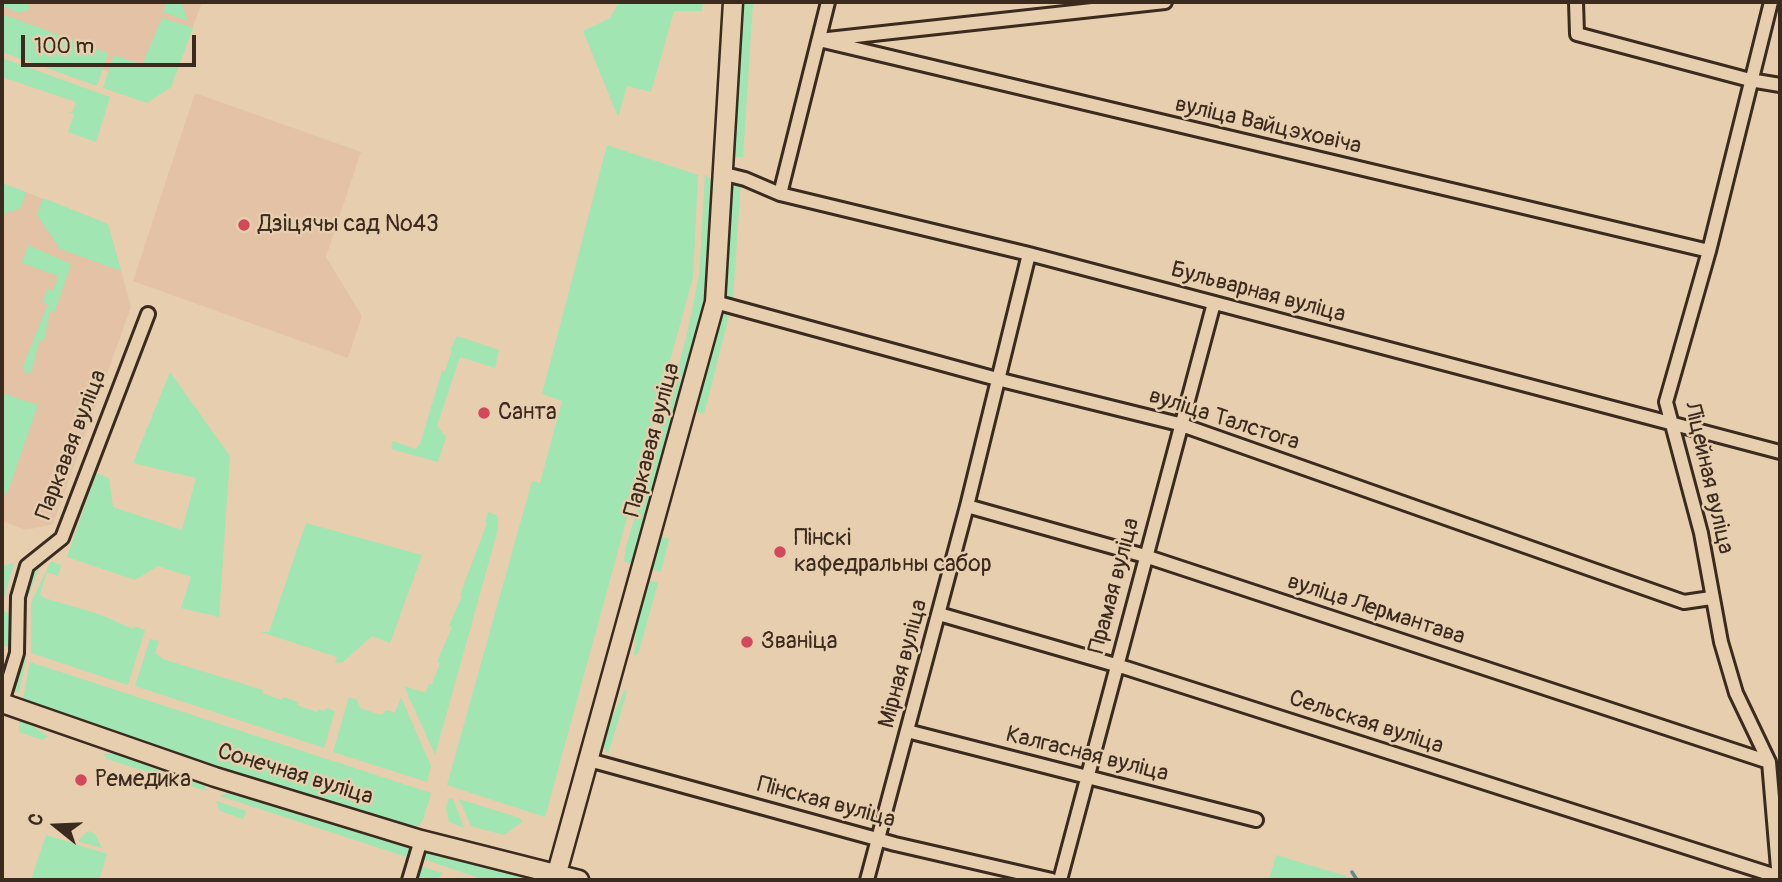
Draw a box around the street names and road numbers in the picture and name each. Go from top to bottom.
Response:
street label: вуліца Вайцэховіча [1172,91,1364,161]
street label: Бульварная вуліца [1168,256,1348,330]
street label: Паркавая вуліца [619,360,687,520]
street label: Паркавая вуліца [31,366,113,524]
street label: вуліца Талстога [1145,383,1303,457]
street label: Ліцейная вуліца [1677,399,1739,557]
street label: Прамая вуліца [1084,515,1146,657]
street label: вуліца Лермантава [1284,568,1468,652]
street label: Мірная вуліца [874,597,934,731]
street label: Сельская вуліца [1285,685,1447,761]
street label: Калгасная вуліца [1003,721,1171,789]
street label: Сонечная вуліца [214,738,376,812]
street label: Пінская вуліца [754,771,898,835]

